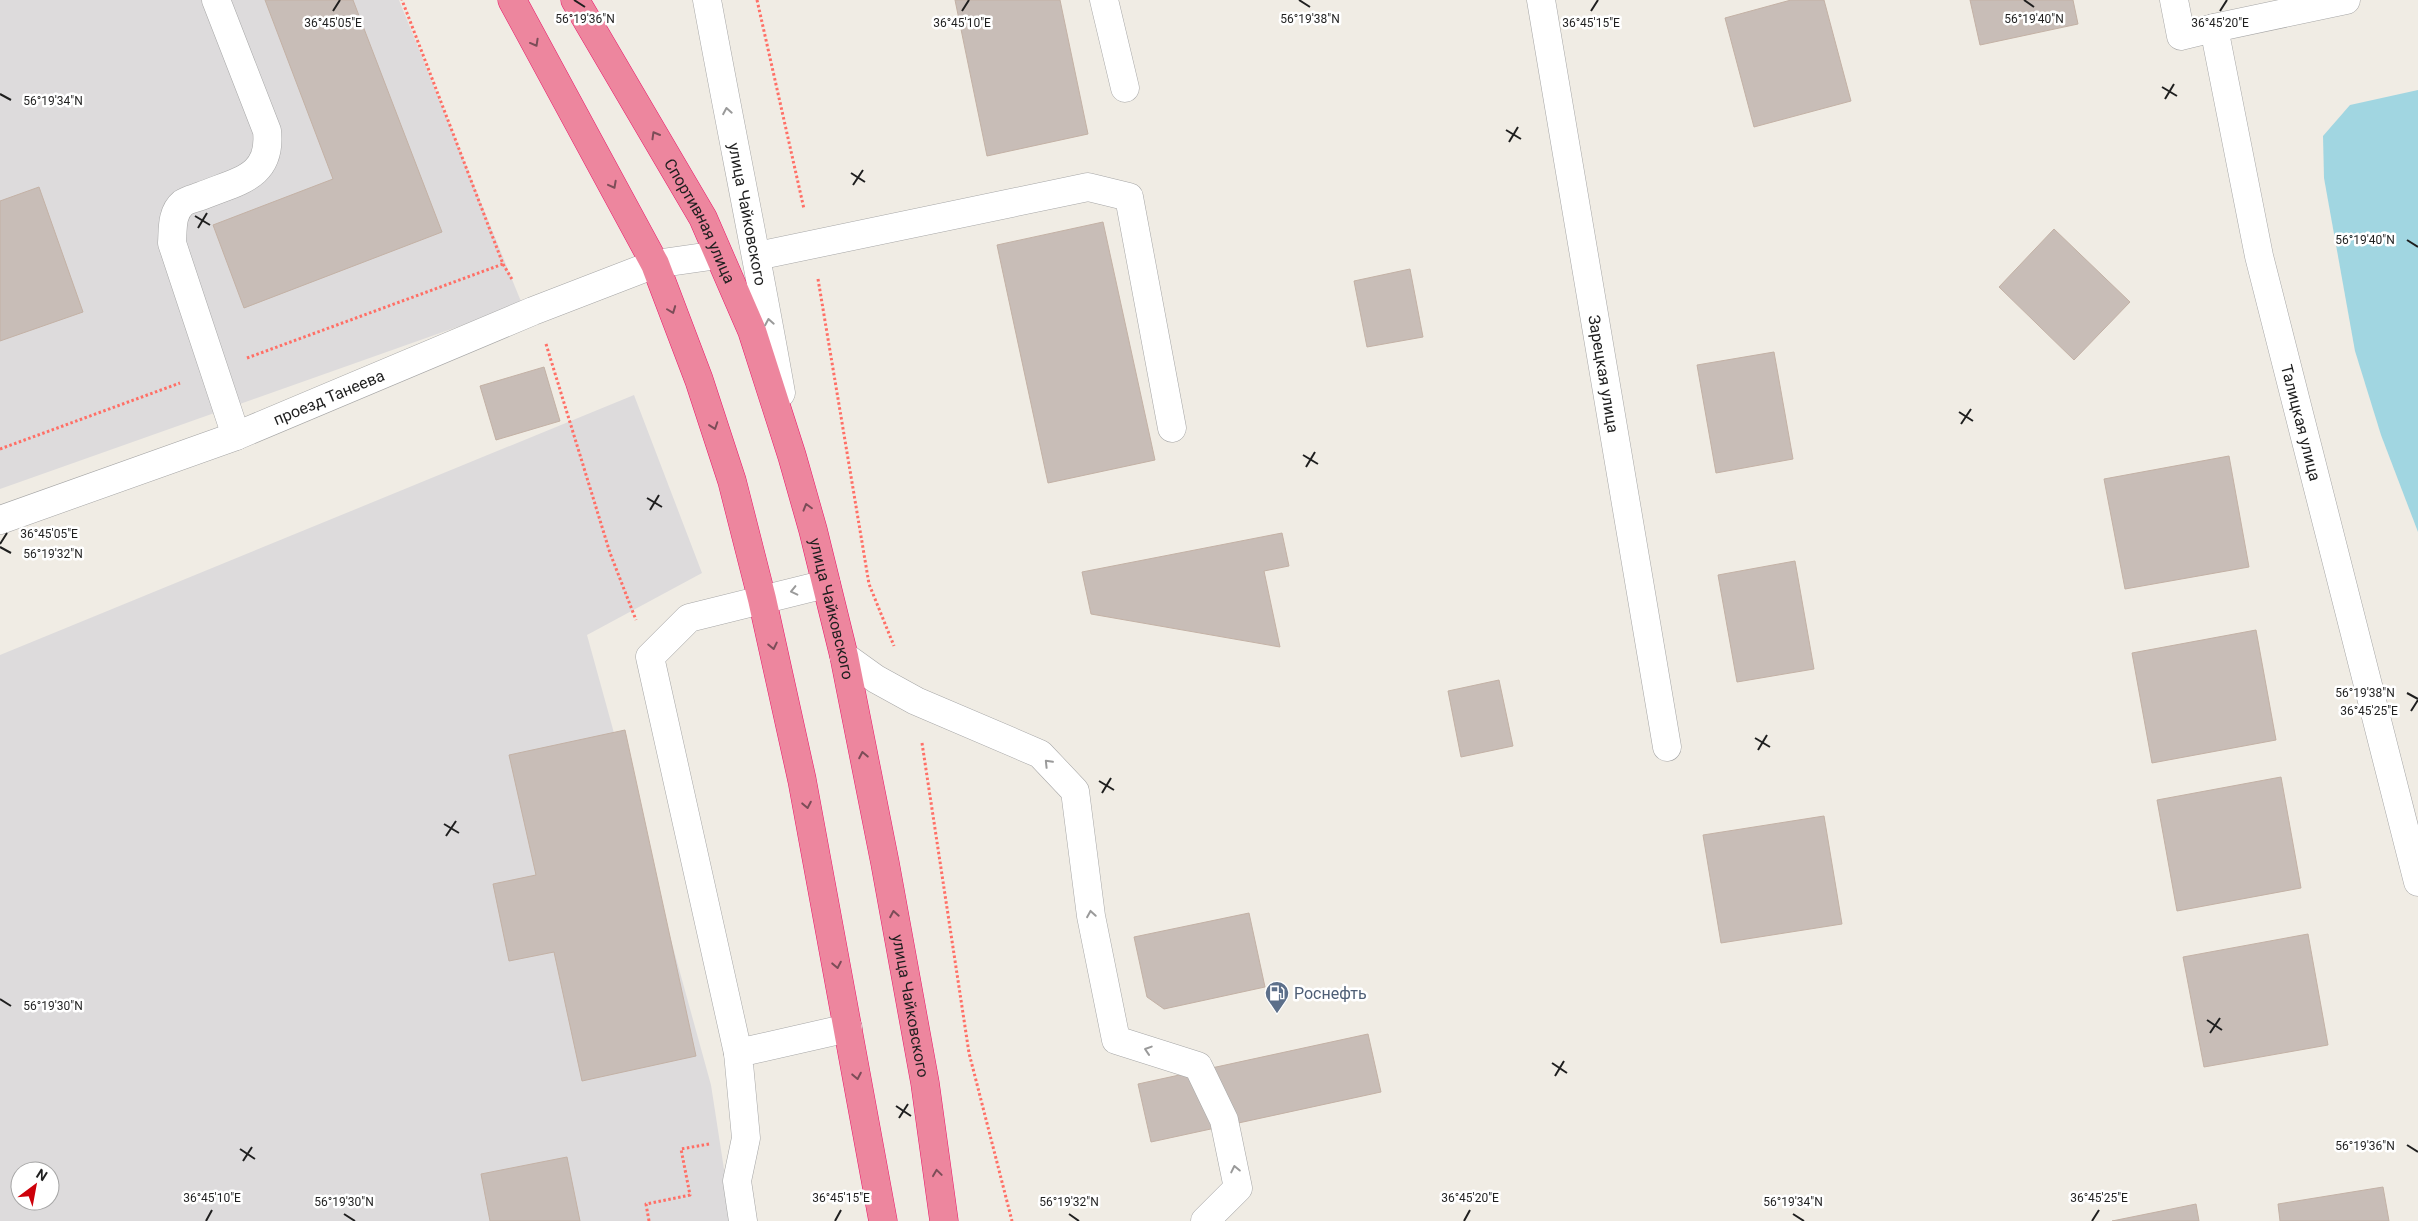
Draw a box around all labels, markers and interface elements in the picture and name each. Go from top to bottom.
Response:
text: 56°19'36"N [555,12,615,26]
text: 56°19'38"N [1280,12,1340,26]
text: 56°19'40"N [2004,12,2064,26]
text: 36°45'05"E [304,16,362,30]
text: 36°45'10"E [933,16,991,30]
text: 36°45'15"E [1562,16,1620,30]
text: 36°45'20"E [2191,16,2249,30]
one-way arrow [529,37,539,46]
text: 56°19'34"N [23,94,83,108]
one-way arrow [722,107,733,115]
one-way arrow [651,132,661,141]
street label: улица Чайковского [725,141,771,287]
street label: Спортивная улица [661,155,740,286]
one-way arrow [607,180,617,189]
text: 56°19'40"N [2335,233,2395,247]
one-way arrow [666,305,676,314]
street label: Зарецкая улица [1585,313,1623,434]
one-way arrow [764,317,774,326]
street label: Талицкая улица [2277,362,2325,483]
street label: проезд Танеева [270,365,387,429]
one-way arrow [708,421,718,430]
one-way arrow [802,503,812,512]
text: 36°45'05"E [20,527,78,541]
street label: улица Чайковского [806,536,858,681]
text: 56°19'32"N [23,547,83,561]
one-way arrow [790,585,799,596]
one-way arrow [767,642,778,651]
text: 56°19'38"N [2335,686,2395,700]
text: 36°45'25"E [2340,704,2398,718]
one-way arrow [859,750,869,759]
one-way arrow [1045,760,1054,769]
one-way arrow [801,801,812,810]
one-way arrow [1086,909,1097,917]
one-way arrow [890,910,900,919]
street label: улица Чайковского [889,933,933,1079]
one-way arrow [831,961,841,969]
fuel station icon: Роснефть [1264,980,1290,1014]
place label: Роснефть [1294,984,1367,1003]
text: 56°19'30"N [23,999,83,1013]
one-way arrow [1145,1046,1153,1056]
one-way arrow [852,1072,862,1081]
text: 56°19'36"N [2335,1139,2395,1153]
north arrow [10,1161,60,1211]
one-way arrow [1230,1165,1240,1173]
text: N [33,1166,50,1184]
one-way arrow [932,1168,943,1176]
text: 36°45'10"E [183,1191,241,1205]
text: 36°45'15"E [812,1191,870,1205]
text: 36°45'20"E [1441,1191,1499,1205]
text: 36°45'25"E [2070,1191,2128,1205]
text: 56°19'30"N [314,1195,374,1209]
text: 56°19'32"N [1039,1195,1099,1209]
text: 56°19'34"N [1763,1195,1823,1209]

